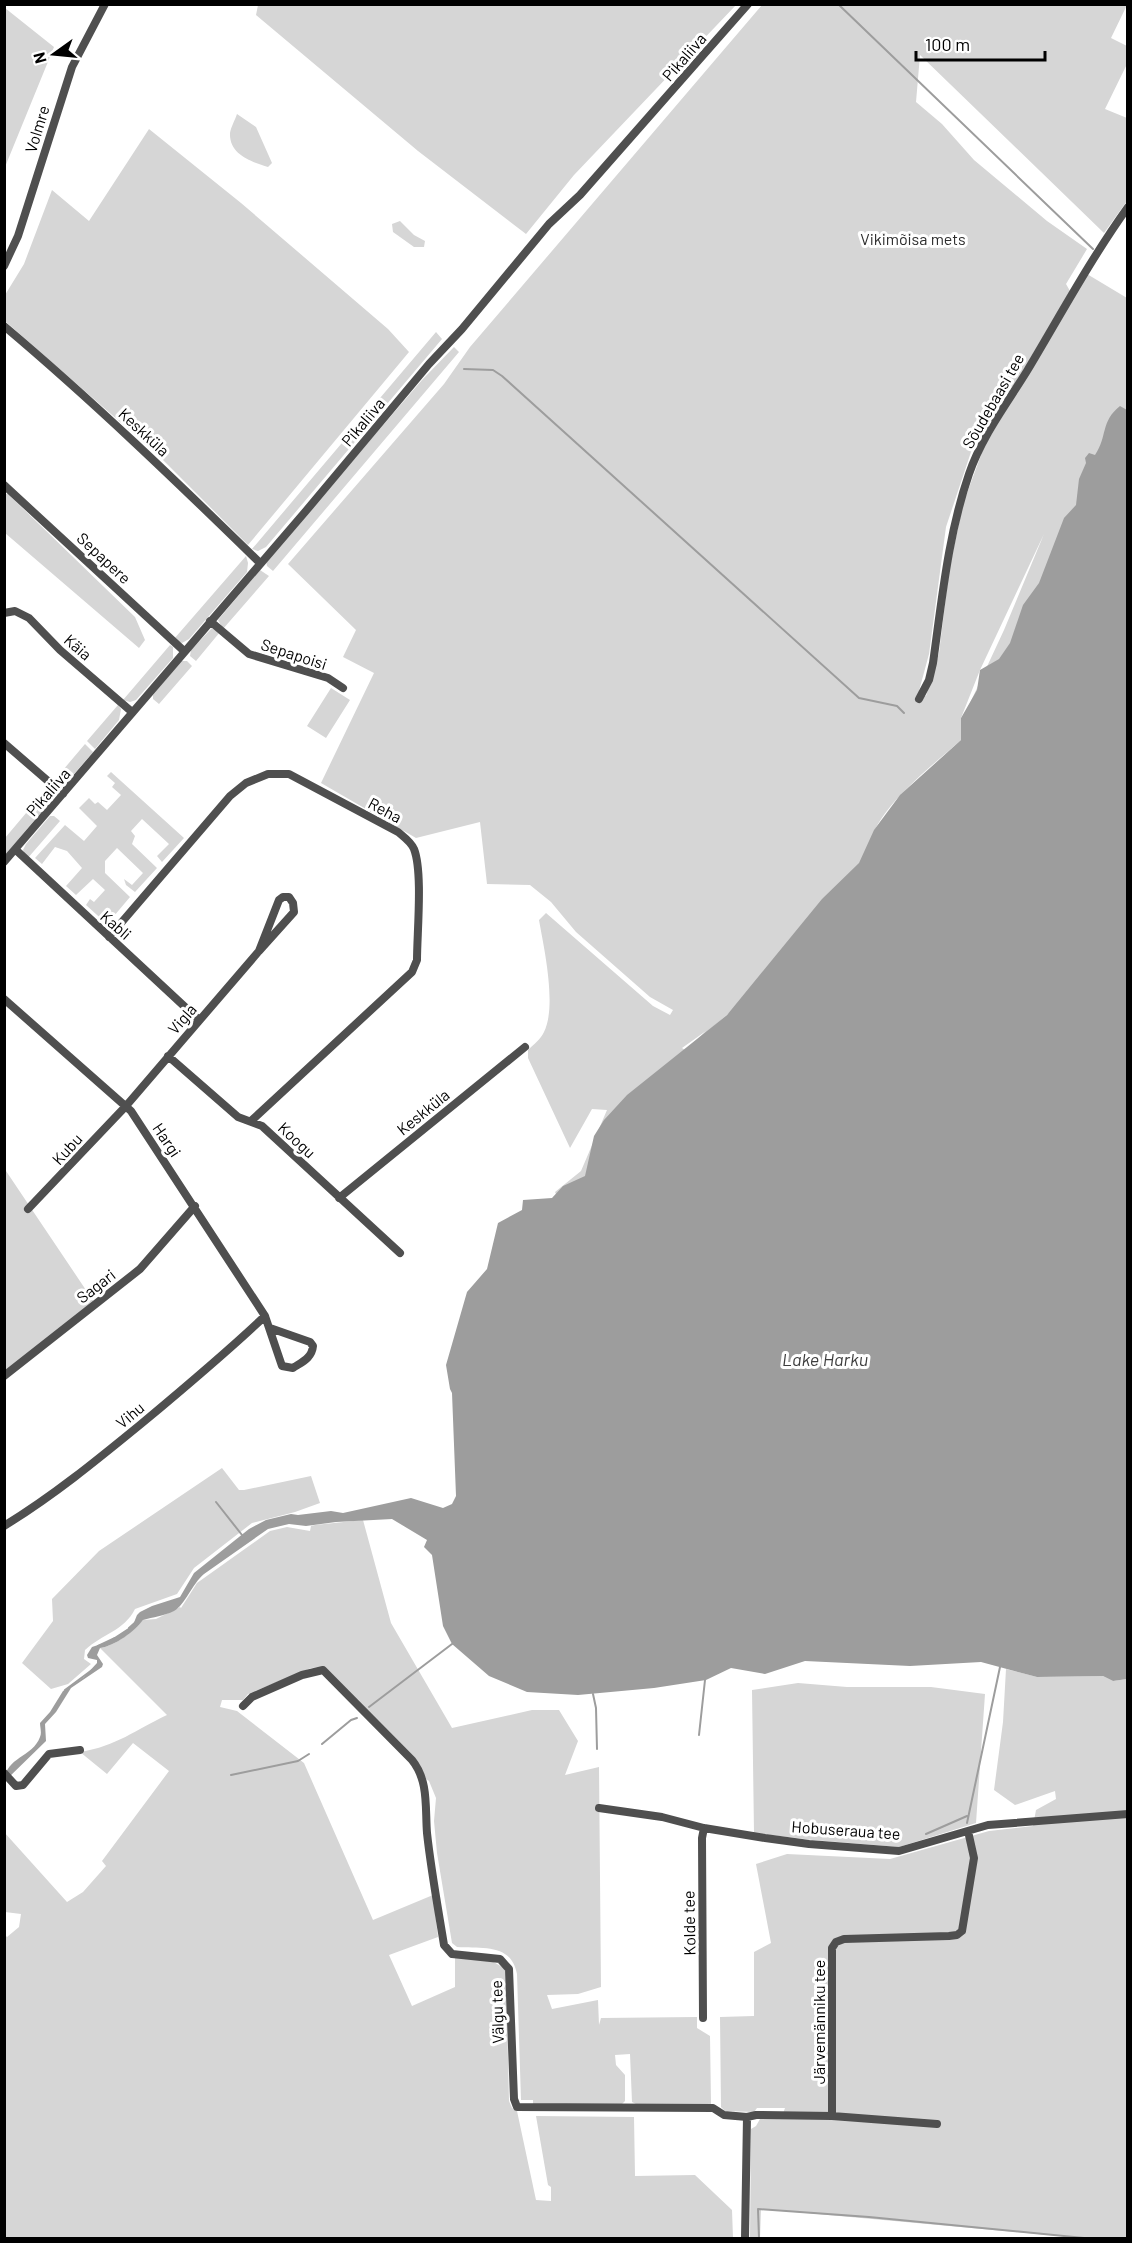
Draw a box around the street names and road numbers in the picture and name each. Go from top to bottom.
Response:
street label: Pikaliiva [658,29,710,84]
street label: Volmre [20,103,53,155]
street label: Sõudebaasi tee [958,350,1027,452]
street label: Pikaliiva [337,394,388,450]
street label: Keskküla [115,403,174,460]
street label: Sepapere [74,528,135,587]
street label: Käia [61,630,96,664]
street label: Sepapoisi [259,634,330,673]
street label: Pikaliiva [22,764,74,819]
street label: Reha [365,793,405,826]
street label: Kabli [97,906,136,943]
street label: Vigla [163,1000,200,1038]
street label: Keskküla [393,1085,453,1139]
street label: Koogu [275,1118,320,1162]
street label: Hargi [149,1119,186,1160]
street label: Kubu [48,1129,86,1168]
street label: Sagari [72,1265,119,1307]
street label: Vihu [112,1397,148,1432]
street label: Hobuseraua tee [791,1816,901,1843]
street label: Kolde tee [678,1890,699,1956]
street label: Järvemänniku tee [809,1960,828,2084]
street label: Välgu tee [486,1980,507,2044]

